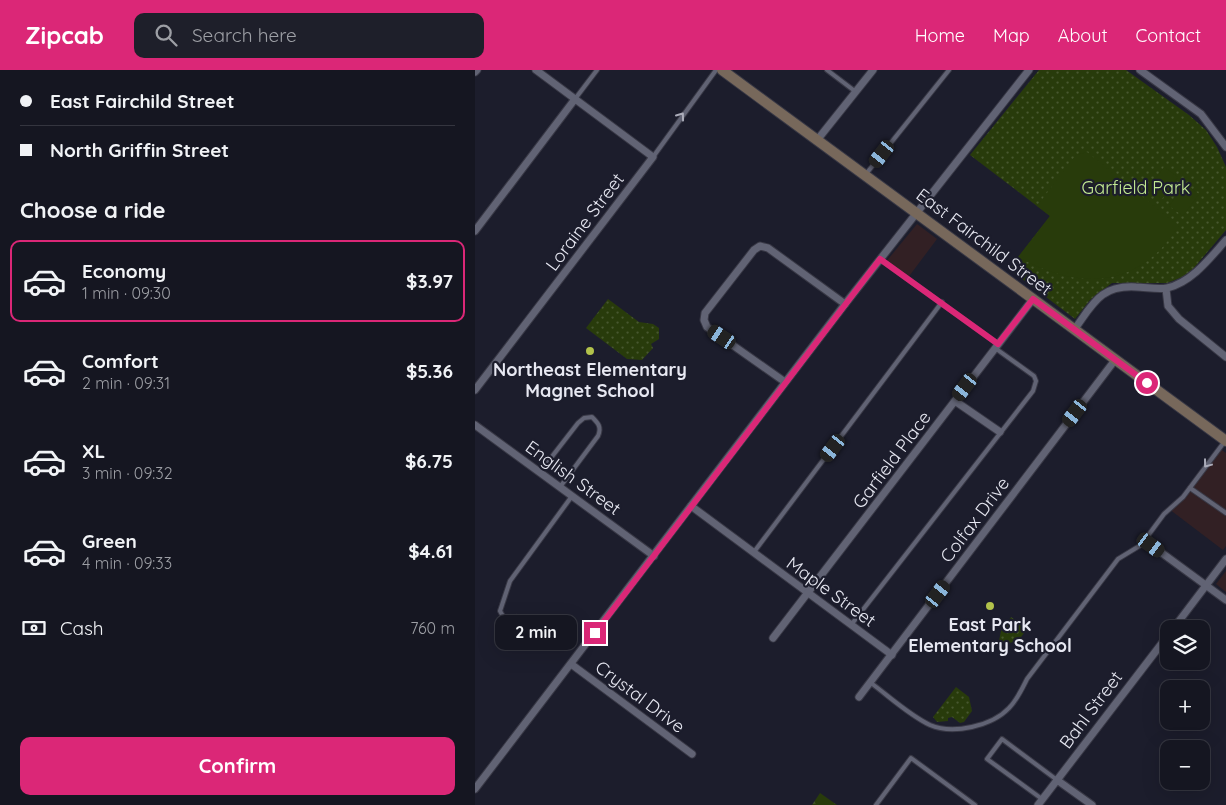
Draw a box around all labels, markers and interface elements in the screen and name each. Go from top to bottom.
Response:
search box [134,13,484,58]
text: Zipcab [25,20,104,50]
icon: search [152,21,180,49]
text: Search here [192,23,297,47]
text: Home [915,24,965,47]
text: Map [993,24,1030,47]
text: About [1058,24,1108,47]
text: Contact [1136,24,1201,47]
text: East Fairchild Street [50,89,234,113]
one-way arrow [675,113,683,122]
text: North Griffin Street [50,138,229,162]
car [866,138,897,170]
street label: Loraine Street [540,168,629,275]
park label: Garfield Park [1082,176,1190,199]
street label: East Fairchild Street [912,183,1057,300]
text: Choose a ride [20,196,165,224]
icon: car [22,259,67,304]
text: Economy [82,259,166,283]
text: $3.97 [406,269,453,293]
text: 1 min · 09:30 [82,283,171,303]
car [705,322,738,352]
marker: Northeast Elementary Magnet School [584,345,596,357]
icon: car [22,349,67,394]
text: Comfort [82,349,159,373]
place label: Northeast Elementary Magnet School [493,358,687,402]
text: $5.36 [406,359,453,383]
car [949,371,980,403]
route start [1136,372,1158,394]
text: 2 min · 09:31 [82,373,170,393]
car [1059,397,1090,429]
street label: Garfield Place [847,406,936,513]
car [817,432,848,464]
street label: English Street [521,435,626,520]
icon: car [22,439,67,484]
text: XL [82,439,105,463]
text: $6.75 [405,449,453,473]
one-way arrow [1205,458,1213,467]
text: 3 min · 09:32 [82,463,173,483]
street label: Colfax Drive [935,472,1014,567]
icon: car [22,529,67,574]
text: Green [82,529,137,553]
car [1134,530,1167,560]
text: $4.61 [408,539,453,563]
street label: Maple Street [782,551,881,632]
text: 4 min · 09:33 [82,553,172,573]
car [922,578,953,610]
marker: East Park Elementary School [984,600,996,612]
place label: East Park Elementary School [908,613,1072,657]
icon: cash [20,614,48,642]
text: Cash [60,616,104,640]
callout: 2 min [495,616,577,650]
text: 760 m [410,618,455,638]
map controls [1160,620,1210,790]
button: layers [1160,620,1210,670]
text: 2 min [515,622,557,642]
route end [584,622,606,644]
street label: Crystal Drive [591,655,690,738]
street label: Bahl Street [1054,666,1127,753]
button: + [1160,680,1210,730]
button: Confirm [20,737,455,795]
button: − [1160,740,1210,790]

